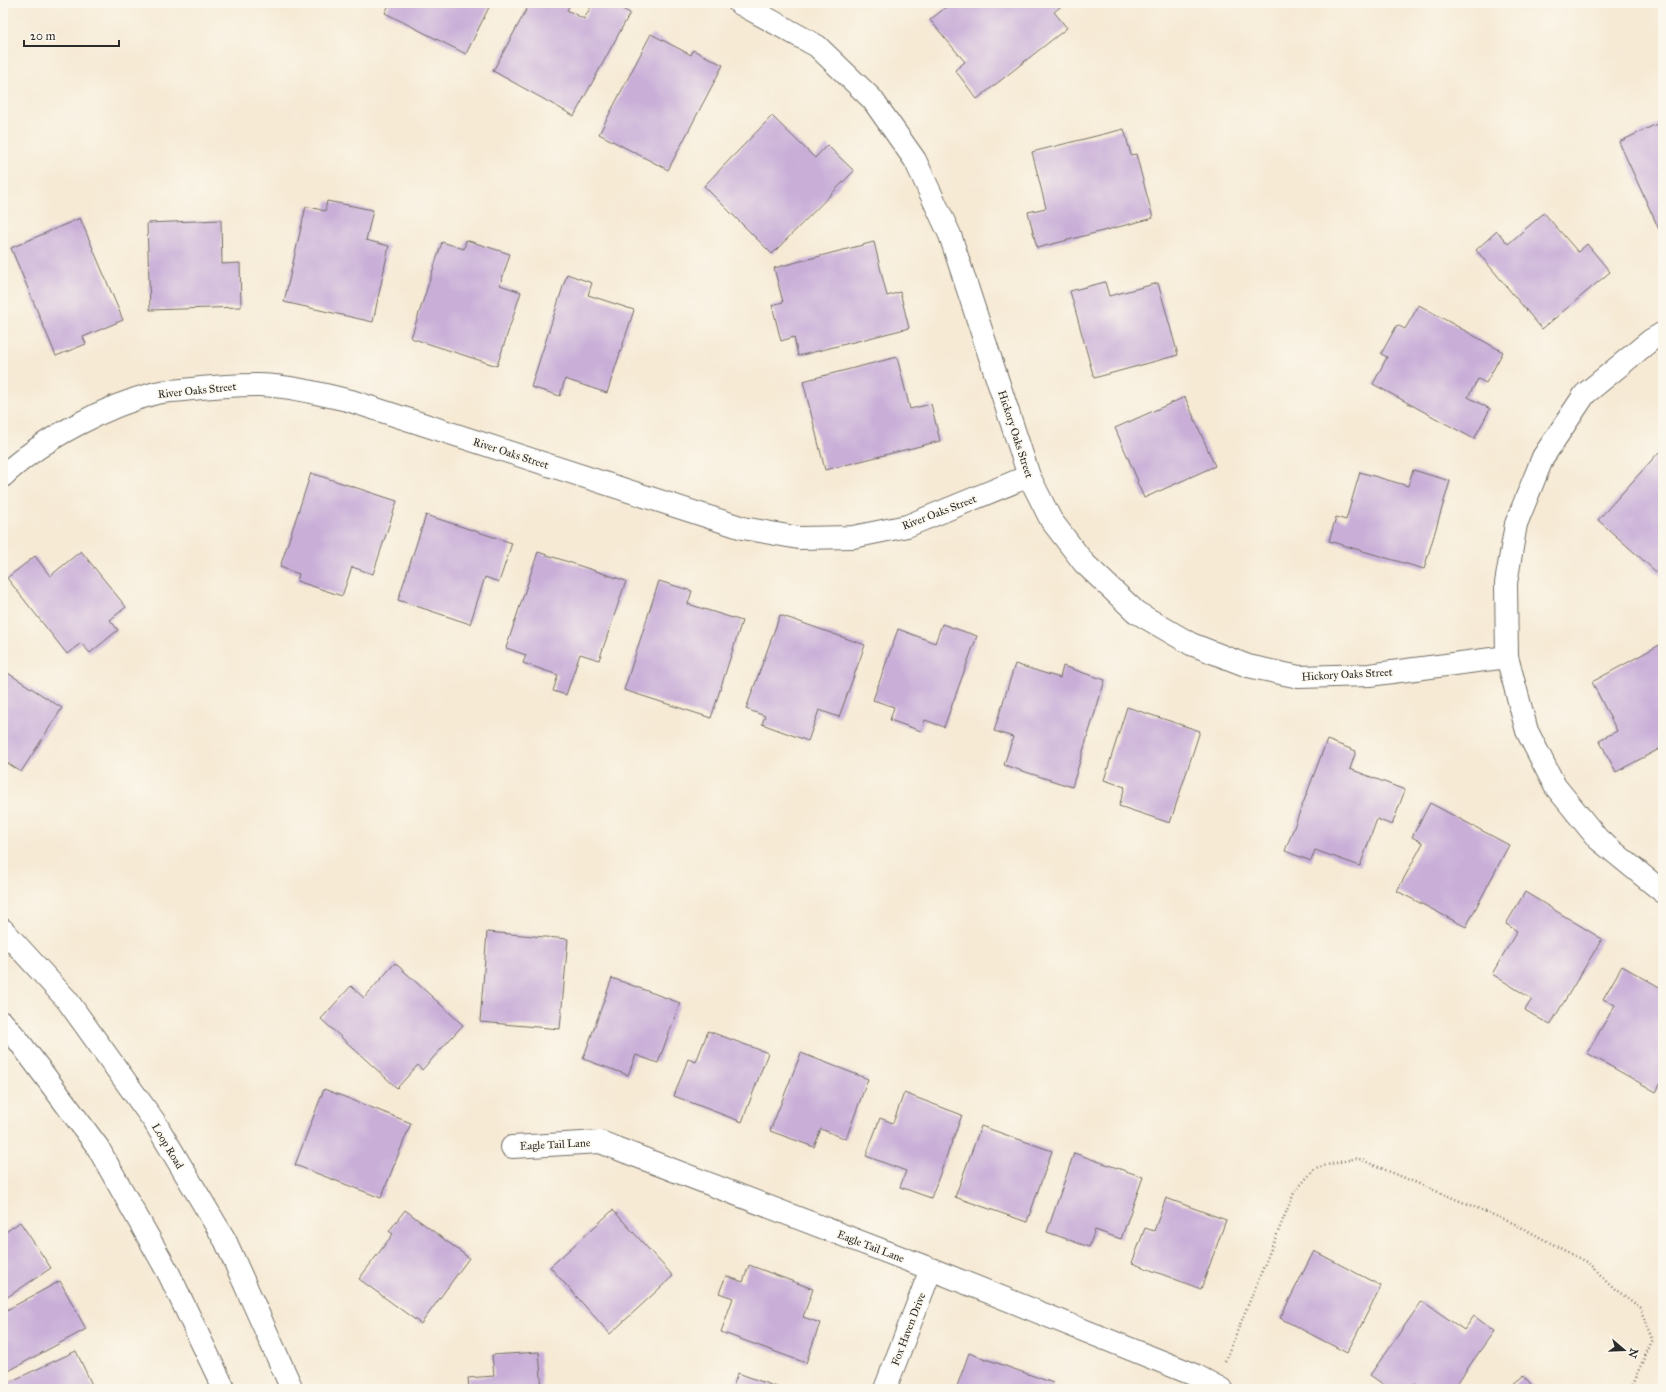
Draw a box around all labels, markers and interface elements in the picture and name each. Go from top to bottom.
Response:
scale bar [24,22,119,48]
text: 20 m [30,29,56,43]
street label: River Oaks Street [157,380,237,401]
street label: Hickory Oaks Street [995,389,1036,480]
street label: River Oaks Street [471,435,550,472]
street label: River Oaks Street [900,492,978,533]
street label: Hickory Oaks Street [1301,666,1393,683]
street label: Loop Road [149,1121,186,1172]
street label: Eagle Tail Lane [519,1136,591,1153]
street label: Eagle Tail Lane [835,1228,907,1265]
street label: Fox Haven Drive [889,1290,929,1368]
north arrow [1604,1330,1644,1370]
text: N [1625,1347,1641,1360]

